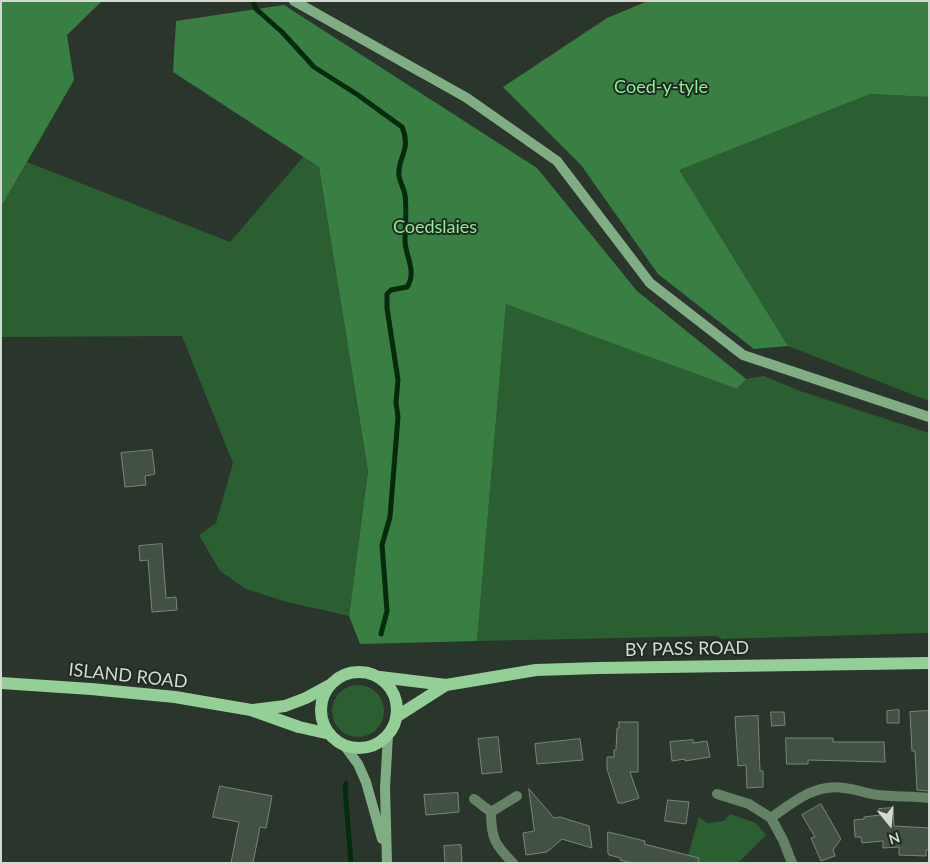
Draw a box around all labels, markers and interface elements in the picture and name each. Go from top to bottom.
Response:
park label: Coed-y-tyle [614,76,708,98]
park label: Coedslaies [393,216,477,238]
street label: BY PASS ROAD [625,637,749,661]
street label: ISLAND ROAD [68,659,188,693]
north arrow [865,799,915,849]
text: N [887,829,902,849]

